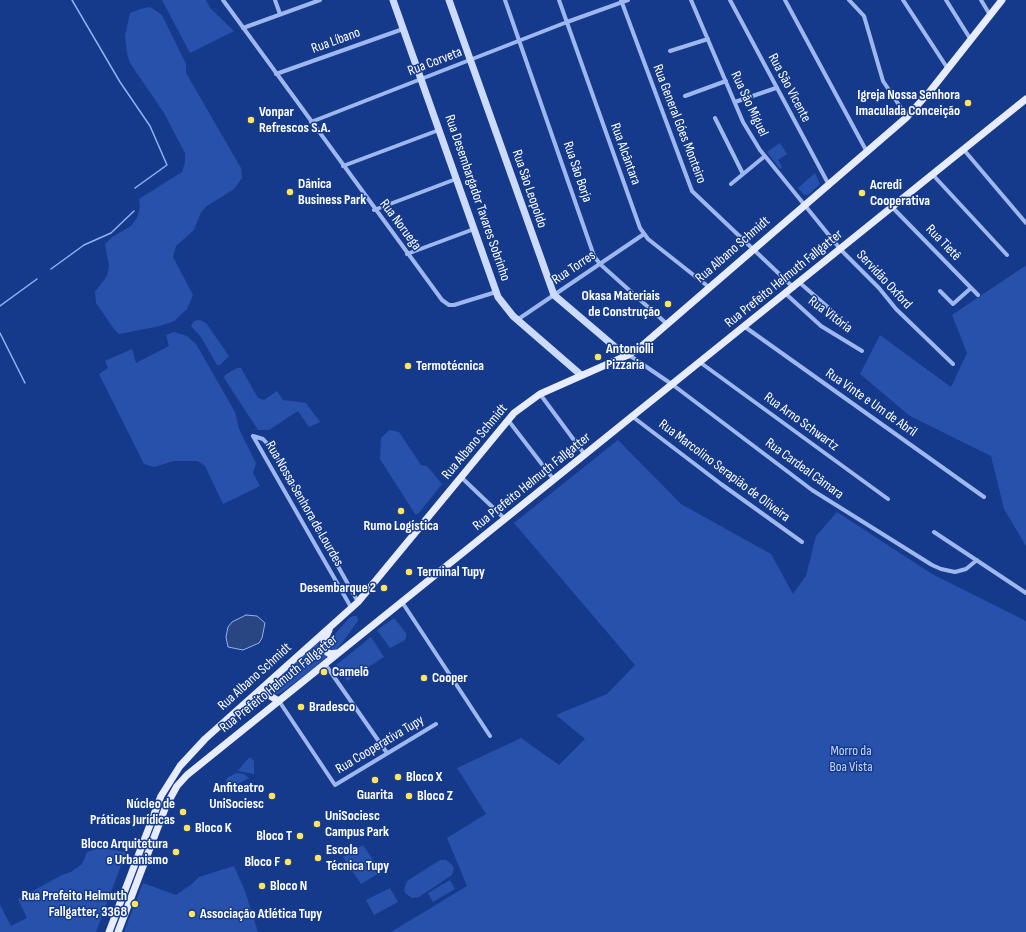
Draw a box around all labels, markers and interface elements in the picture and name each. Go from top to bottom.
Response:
street label: Rua Líbano [309,24,363,58]
street label: Rua Corveta [405,44,465,80]
street label: Rua São Vicente [764,51,814,125]
street label: Rua General Góes Monteiro [649,62,709,186]
street label: Rua São Miguel [727,69,771,139]
place label: Igreja Nossa Senhora Imaculada Conceição [856,87,960,120]
marker: Igreja Nossa Senhora Imaculada Conceição [963,98,973,108]
place label: Vonpar Refrescos S.A. [259,104,331,136]
street label: Rua Desembargador Tavares Sobrinho [441,113,513,283]
marker: Vonpar Refrescos S.A. [246,115,256,125]
street label: Rua Alcântara [606,121,644,187]
street label: Rua São Borja [559,139,595,205]
street label: Rua São Leopoldo [508,148,550,230]
place label: Dânica Business Park [298,176,366,208]
place label: Acredi Cooperativa [870,177,930,210]
marker: Dânica Business Park [285,187,295,197]
marker: Acredi Cooperativa [857,188,867,198]
street label: Rua Noruega [375,196,425,254]
street label: Rua Albano Schmidt [692,213,774,287]
street label: Rua Tietê [922,221,964,265]
street label: Rua Prefeito Helmuth Fallgatter [722,226,846,332]
street label: Rua Torres [549,247,599,289]
street label: Servidão Oxford [853,247,915,313]
place label: Okasa Materiais de Construção [582,288,660,320]
street label: Rua Vitória [805,293,855,337]
marker: Okasa Materiais de Construção [663,299,673,309]
place label: Antoniolli Pizzaria [606,341,654,374]
marker: Antoniolli Pizzaria [593,352,603,362]
place label: Termotécnica [416,358,484,374]
marker: Termotécnica [403,361,413,371]
street label: Rua Vinte e Um de Abril [822,365,920,441]
street label: Rua Arno Schwartz [760,389,842,455]
street label: Rua Albano Schmidt [439,401,511,483]
street label: Rua Marcolino Serapião de Oliveira [655,416,793,526]
street label: Rua Prefeito Helmuth Fallgatter [470,429,594,535]
street label: Rua Cardeal Câmara [761,435,847,503]
street label: Rua Nossa Senhora de Lourdes [261,438,347,570]
marker: Rumo Logística [396,506,406,516]
place label: Rumo Logística [363,518,439,534]
place label: Terminal Tupy [417,564,485,580]
marker: Terminal Tupy [404,567,414,577]
place label: Desembarque 2 [300,580,376,596]
marker: Desembarque 2 [379,583,389,593]
street label: Rua Prefeito Helmuth Fallgatter [217,631,341,737]
street label: Rua Albano Schmidt [215,640,295,714]
place label: Camelô [332,664,369,680]
marker: Camelô [319,667,329,677]
place label: Cooper [432,670,468,686]
marker: Cooper [419,673,429,683]
place label: Bradesco [309,699,355,715]
marker: Bradesco [296,702,306,712]
street label: Rua Cooperativa Tupy [333,712,427,778]
park label: Morro da Boa Vista [829,743,873,776]
place label: Bloco X [406,769,442,785]
marker: Bloco X [393,772,403,782]
marker: Guarita [370,775,380,785]
place label: Anfiteatro UniSociesc [209,780,264,812]
place label: Guarita [357,787,393,803]
place label: Bloco Z [417,788,453,804]
marker: Anfiteatro UniSociesc [267,791,277,801]
marker: Bloco Z [404,791,414,801]
place label: Núcleo de Práticas Jurídicas [90,796,175,828]
marker: Núcleo de Práticas Jurídicas [178,807,188,817]
place label: UniSociesc Campus Park [325,808,389,840]
marker: UniSociesc Campus Park [312,819,322,829]
place label: Bloco K [195,820,232,836]
marker: Bloco K [182,823,192,833]
place label: Bloco T [256,828,292,844]
marker: Bloco T [295,831,305,841]
place label: Bloco Arquitetura e Urbanismo [81,836,168,868]
place label: Escola Técnica Tupy [326,842,389,874]
marker: Bloco Arquitetura e Urbanismo [171,847,181,857]
marker: Escola Técnica Tupy [313,853,323,863]
place label: Bloco F [244,854,280,870]
marker: Bloco F [283,857,293,867]
place label: Bloco N [270,878,307,894]
marker: Bloco N [257,881,267,891]
place label: Rua Prefeito Helmuth Fallgatter, 3368 [21,888,127,920]
marker: Rua Prefeito Helmuth Fallgatter, 3368 [130,899,140,909]
place label: Associação Atlética Tupy [200,906,322,922]
marker: Associação Atlética Tupy [187,909,197,919]

